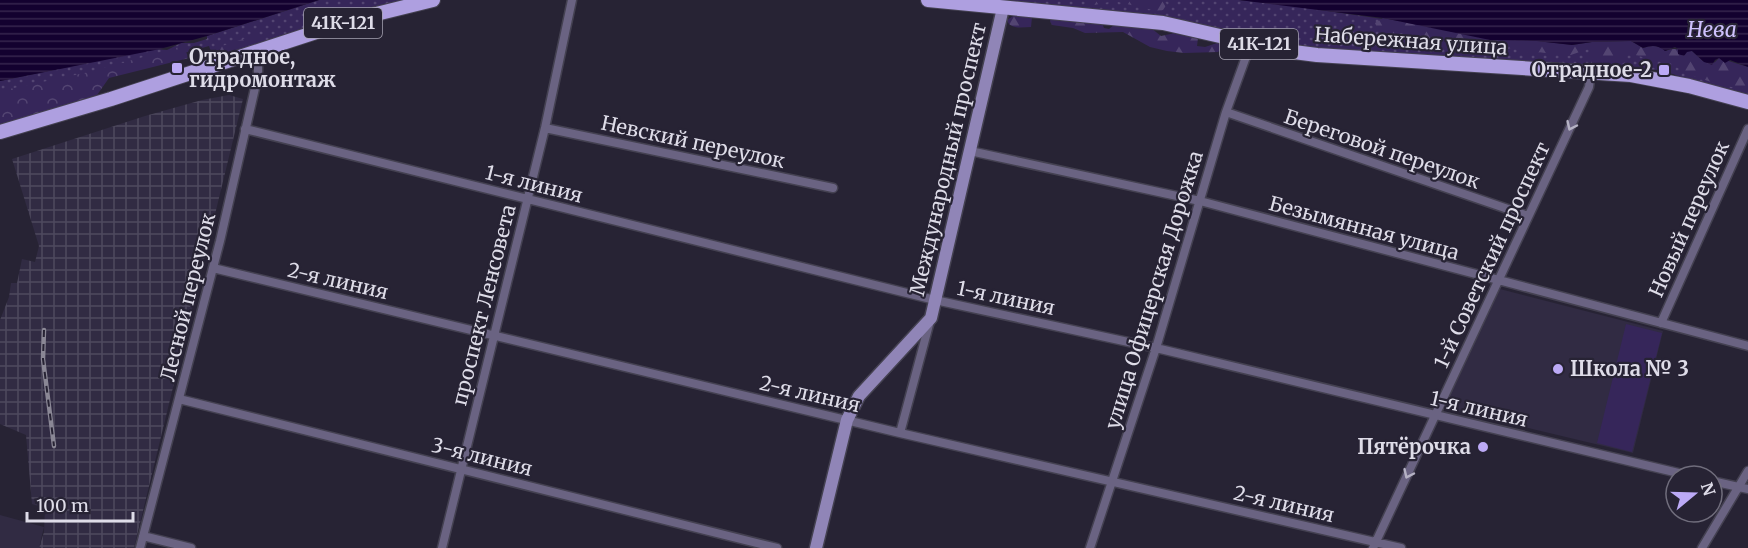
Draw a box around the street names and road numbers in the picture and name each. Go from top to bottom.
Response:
road number: 41К-121 [304,8,382,38]
street label: Международный проспект [904,20,991,298]
street label: Набережная улица [1314,21,1509,60]
road number: 41К-121 [1220,29,1298,59]
street label: Береговой переулок [1281,103,1484,194]
street label: Невский переулок [599,110,788,173]
street label: Новый переулок [1643,136,1734,301]
street label: 1-й Советский проспект [1428,138,1555,372]
street label: улица Офицерская Дорожка [1099,147,1208,432]
street label: 1-я линия [483,159,586,208]
street label: Безымянная улица [1266,190,1462,265]
street label: проспект Ленсовета [446,202,521,408]
street label: Лесной переулок [155,210,221,384]
street label: 2-я линия [285,257,391,304]
street label: 1-я линия [955,275,1057,320]
street label: 2-я линия [757,370,863,417]
street label: 1-я линия [1428,385,1531,432]
street label: 3-я линия [429,432,535,481]
street label: 2-я линия [1231,480,1337,527]

